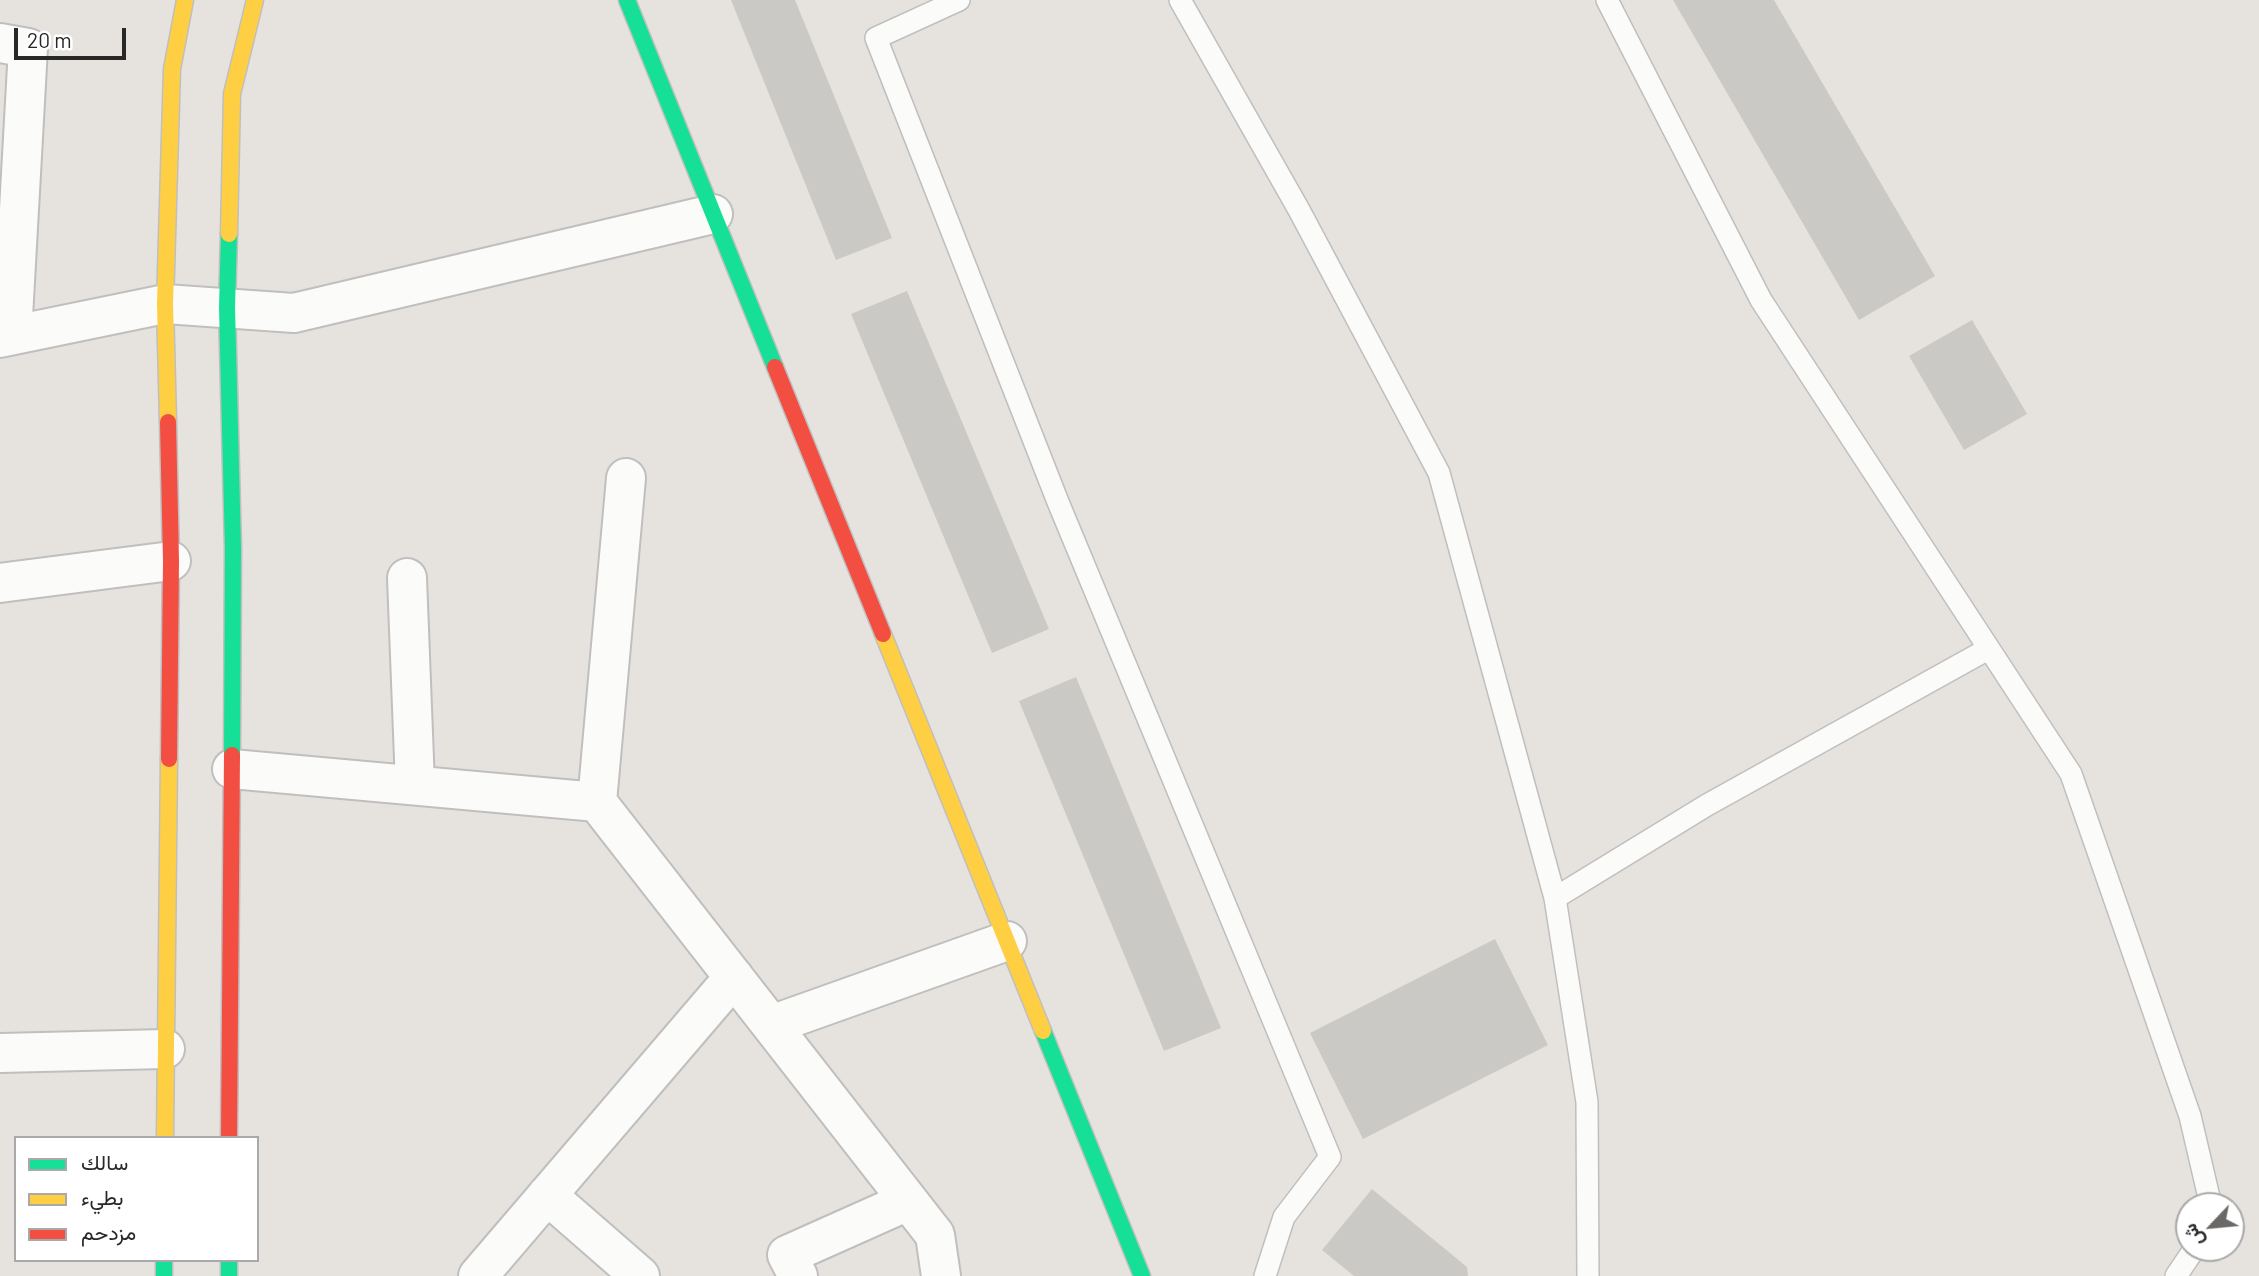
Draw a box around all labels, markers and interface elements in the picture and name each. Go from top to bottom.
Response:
scale bar [18,14,130,58]
text: 20 m [27,27,72,52]
legend [14,1136,259,1262]
text: سالك [81,1149,128,1174]
text: بطيء [81,1184,124,1209]
north arrow [2175,1192,2245,1262]
text: مزدحم [81,1219,136,1244]
text: ش [2177,1220,2208,1251]

